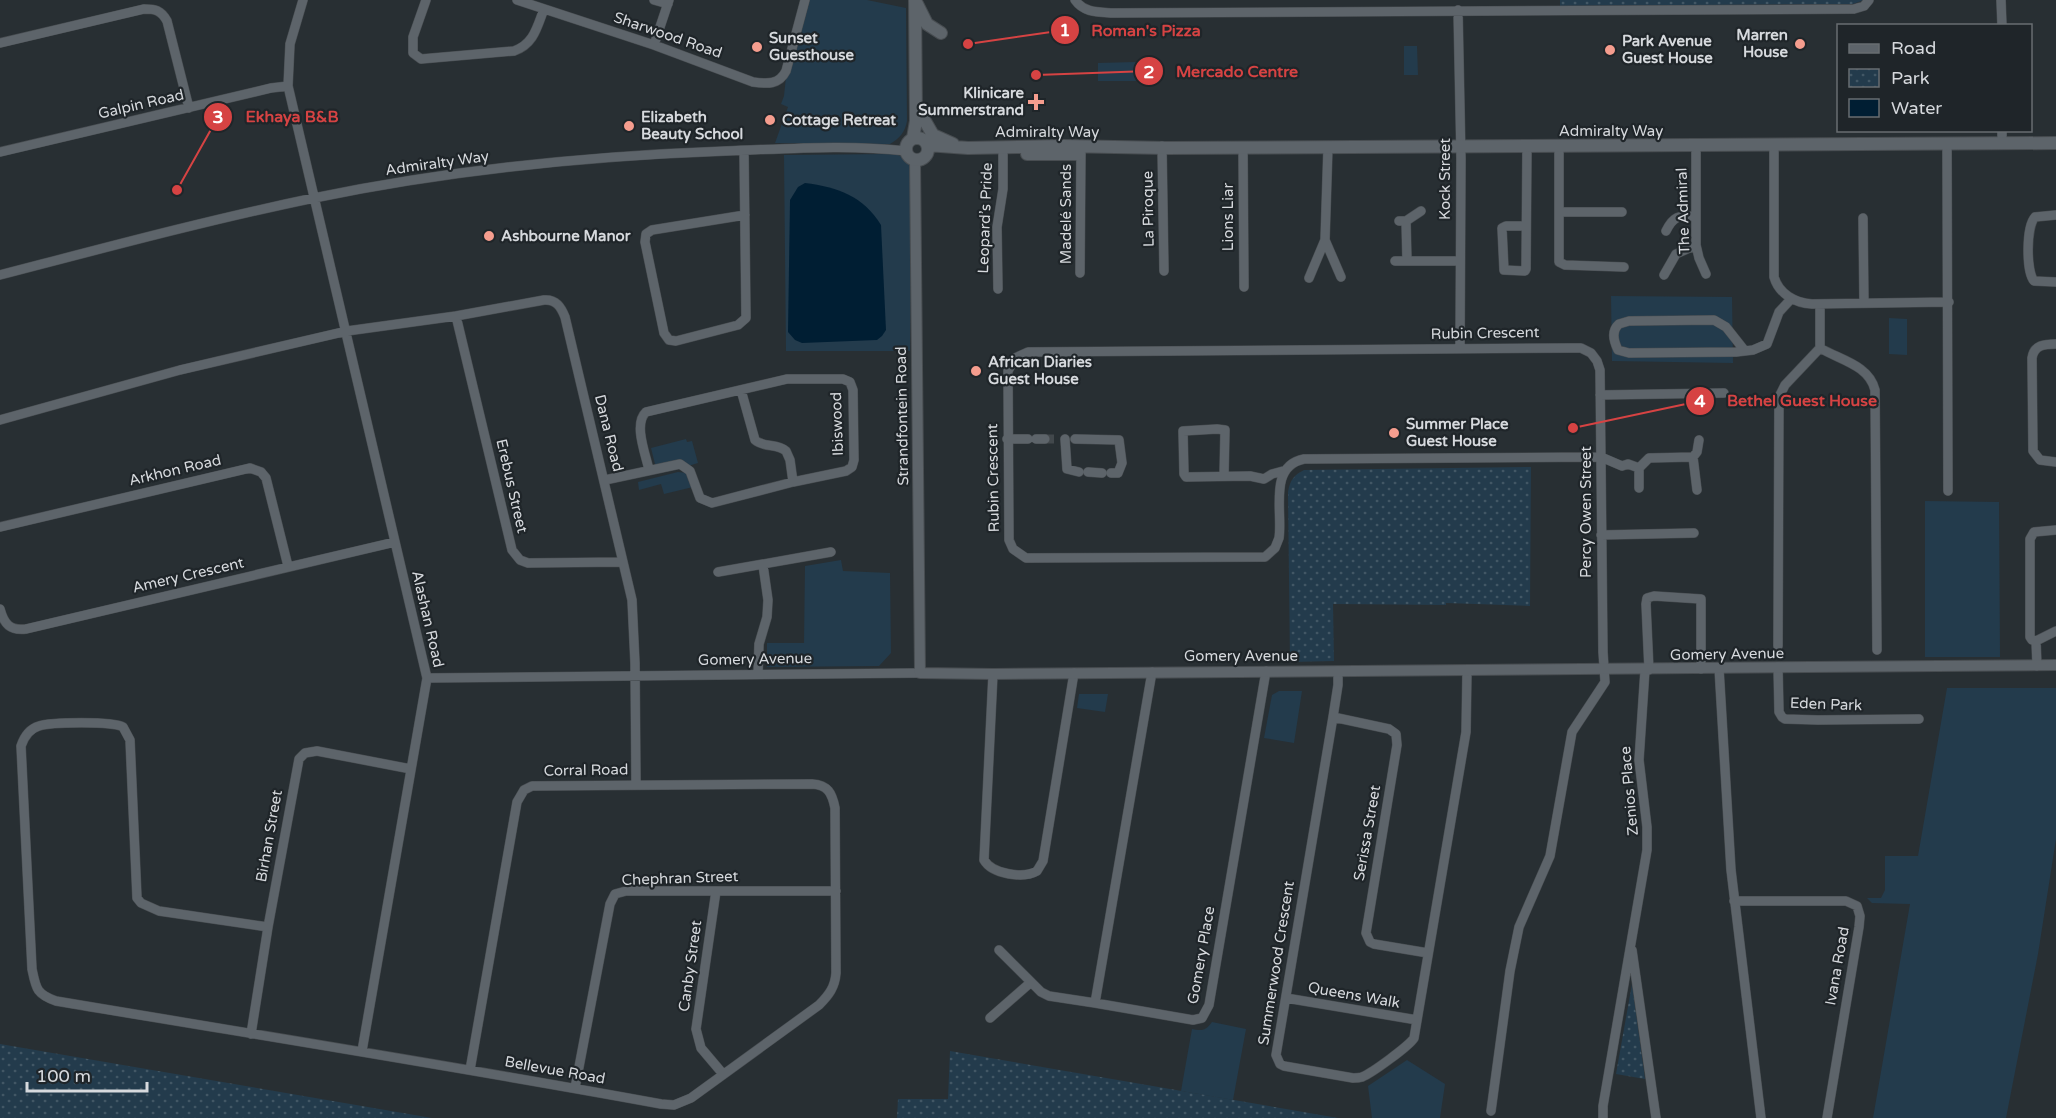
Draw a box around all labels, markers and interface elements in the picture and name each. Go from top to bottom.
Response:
street label: Sharwood Road [611,8,725,62]
callout: Roman's Pizza [1050,13,1213,47]
text: 1 [1059,19,1071,41]
text: Roman's Pizza [1091,21,1201,41]
legend [1837,24,2032,132]
place label: Marren House [1736,26,1789,61]
place label: Sunset Guesthouse [769,29,854,64]
place label: Park Avenue Guest House [1622,32,1713,67]
marker: Marren House [1793,37,1807,51]
text: Road [1891,37,1936,59]
marker: Sunset Guesthouse [750,40,764,54]
marker: Park Avenue Guest House [1603,43,1617,57]
callout: Mercado Centre [1134,54,1310,88]
text: 2 [1143,61,1155,83]
text: Mercado Centre [1176,62,1298,82]
text: Park [1891,67,1930,89]
place label: Klinicare Summerstrand [918,84,1025,119]
street label: Galpin Road [96,85,186,123]
marker: Klinicare Summerstrand [1029,95,1043,109]
text: Water [1891,97,1942,119]
callout: Ekhaya B&B [203,100,350,134]
text: 3 [212,106,224,128]
text: Ekhaya B&B [245,107,339,127]
place label: Elizabeth Beauty School [641,108,743,144]
place label: Cottage Retreat [782,111,896,130]
marker: Cottage Retreat [763,113,777,127]
marker: Elizabeth Beauty School [622,119,636,133]
street label: Admiralty Way [1559,122,1663,140]
street label: Admiralty Way [995,123,1099,141]
street label: Kock Street [1436,138,1454,220]
street label: Admiralty Way [384,147,490,179]
street label: Leopard’s Pride [974,162,996,274]
street label: Madelé Sands [1057,164,1075,264]
street label: The Admiral [1672,167,1694,255]
street label: La Piroque [1138,171,1158,247]
street label: Lions Liar [1219,183,1237,251]
place label: Ashbourne Manor [501,227,631,245]
marker: Ashbourne Manor [482,229,496,243]
street label: Rubin Crescent [1430,323,1540,343]
street label: Strandfontein Road [892,346,912,486]
place label: African Diaries Guest House [988,353,1092,388]
marker: African Diaries Guest House [969,364,983,378]
callout: Bethel Guest House [1685,384,1889,418]
text: 4 [1694,390,1706,412]
text: Bethel Guest House [1727,391,1877,411]
street label: Ibiswood [827,392,847,456]
street label: Dana Road [591,393,627,473]
place label: Summer Place Guest House [1406,415,1509,450]
street label: Rubin Crescent [983,423,1003,533]
marker: Summer Place Guest House [1387,426,1401,440]
street label: Erebus Street [492,437,532,535]
street label: Percy Owen Street [1577,446,1595,578]
street label: Arkhon Road [127,451,223,489]
street label: Amery Crescent [131,553,246,597]
street label: Alashan Road [408,569,448,669]
street label: Gomery Avenue [1670,644,1784,664]
street label: Gomery Avenue [1184,647,1298,665]
street label: Gomery Avenue [698,649,812,669]
street label: Eden Park [1790,694,1862,714]
street label: Zenios Place [1616,746,1642,836]
street label: Corral Road [544,760,628,780]
street label: Serissa Street [1350,784,1384,882]
street label: Birhan Street [252,788,286,883]
street label: Chephran Street [621,867,739,889]
street label: Summerwood Crescent [1254,879,1298,1046]
street label: Gomery Place [1184,905,1218,1005]
street label: Canby Street [675,919,705,1013]
street label: Ivana Road [1821,925,1853,1007]
street label: Queens Walk [1306,978,1402,1012]
street label: Bellevue Road [503,1052,607,1088]
scale bar [27,1055,147,1093]
text: 100 m [36,1065,91,1087]

